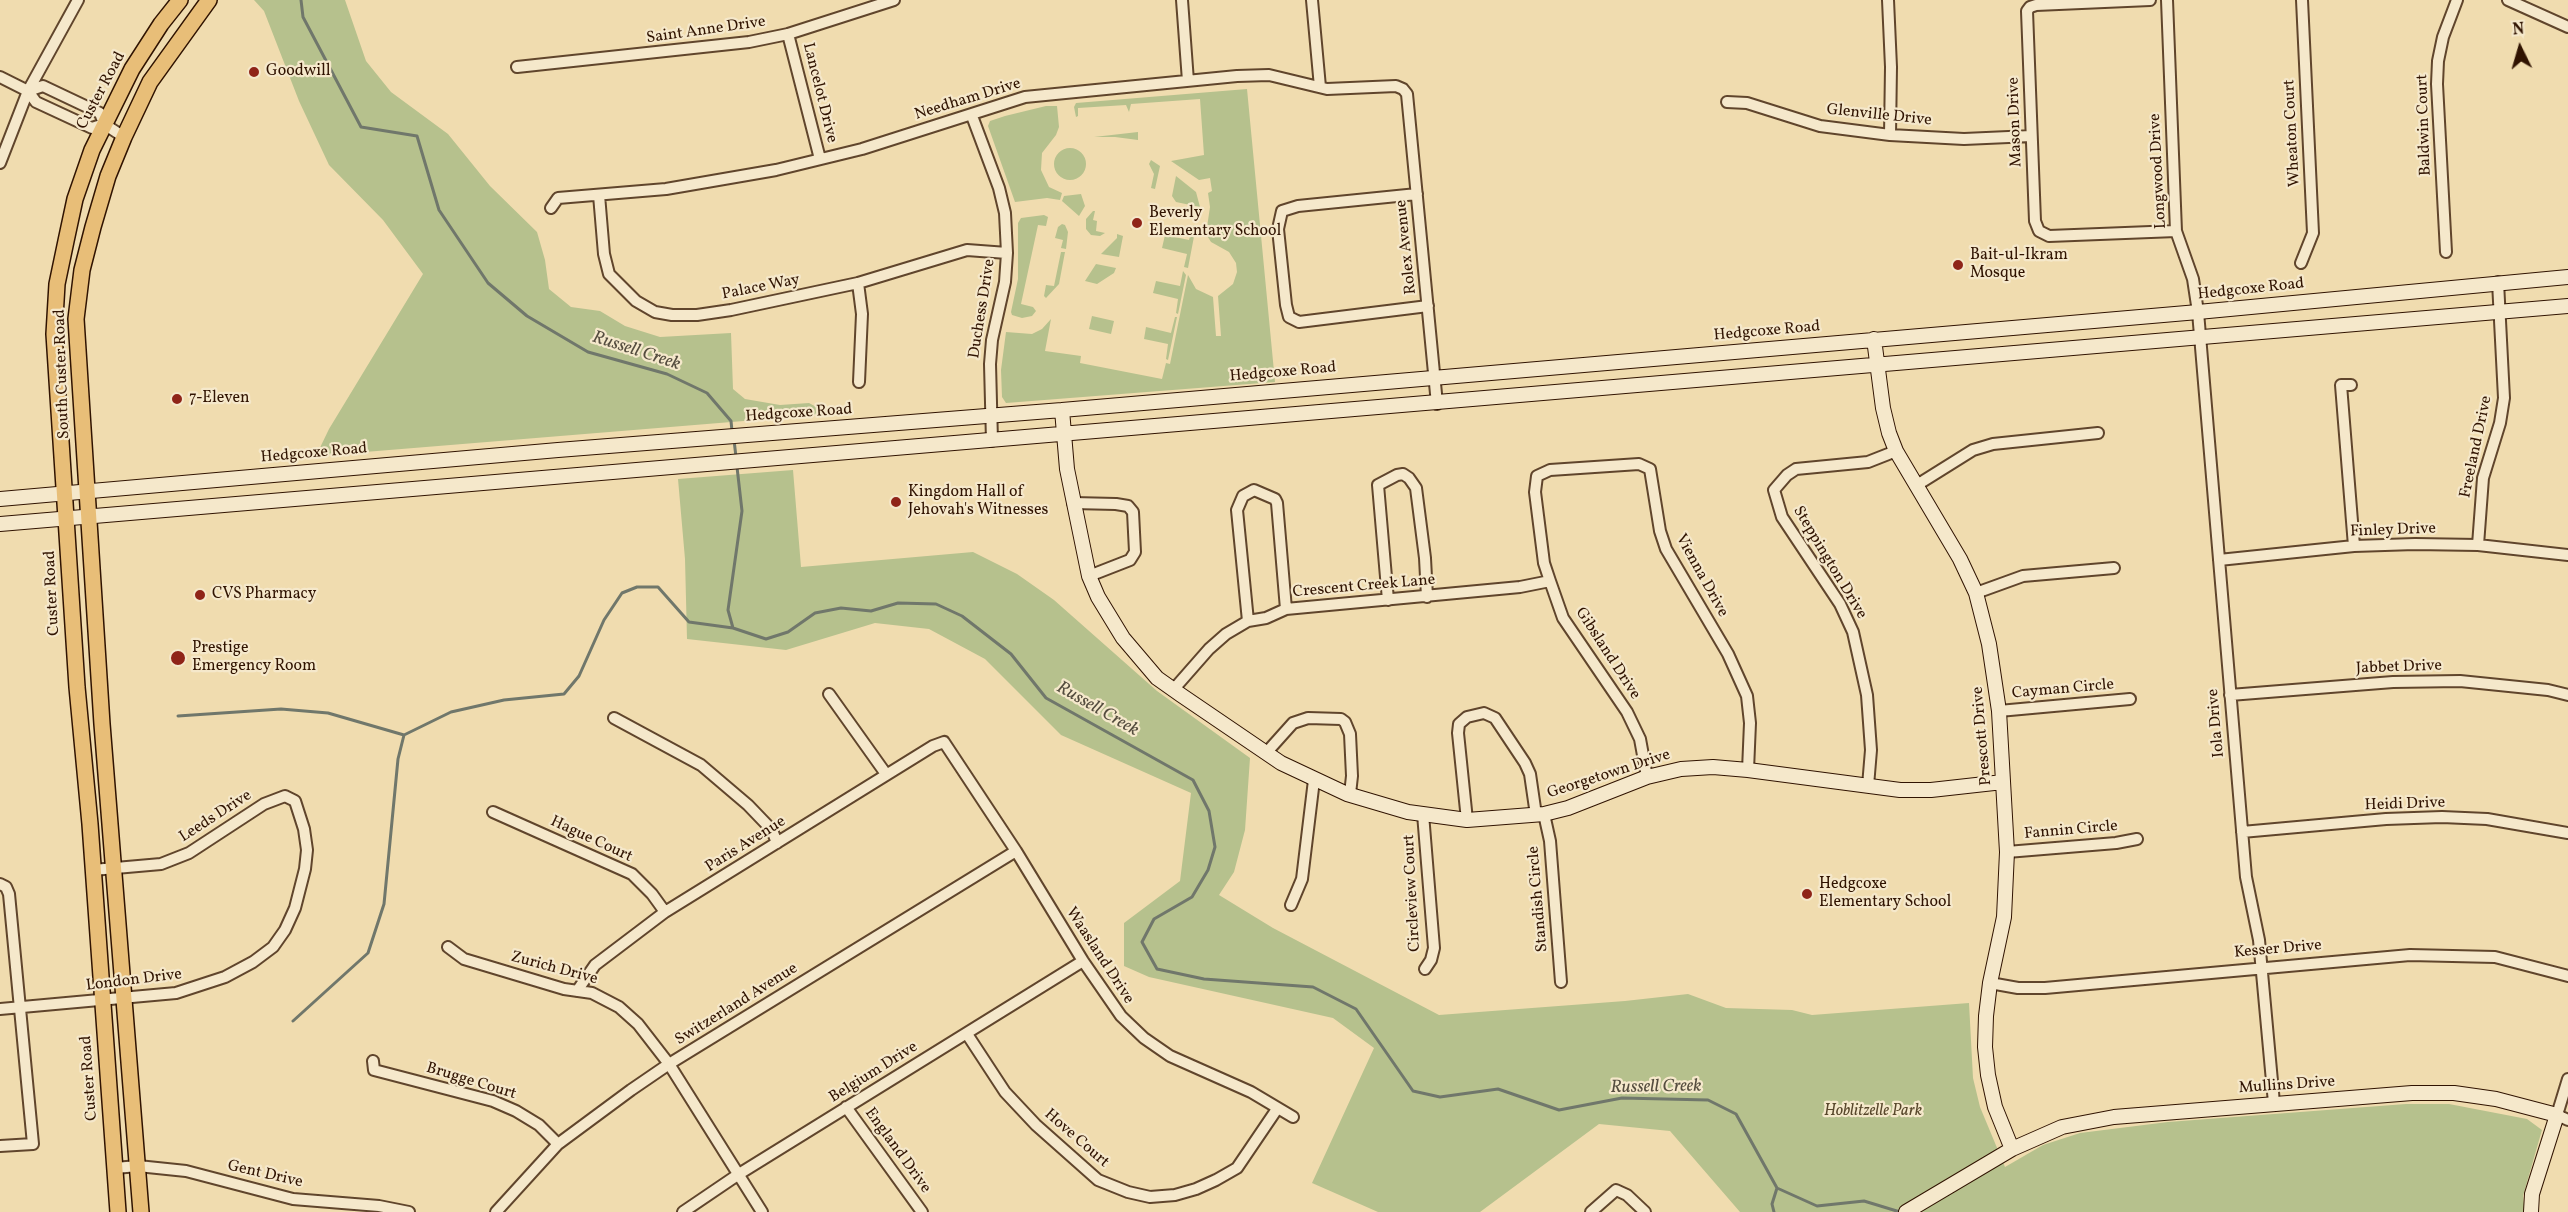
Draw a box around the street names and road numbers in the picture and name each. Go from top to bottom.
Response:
street label: Saint Anne Drive [645,13,767,49]
street label: Lancelot Drive [797,41,841,145]
street label: Custer Road [73,49,131,133]
street label: Baldwin Court [2414,74,2436,176]
street label: Needham Drive [913,75,1023,125]
street label: Mason Drive [2005,77,2027,167]
street label: Wheaton Court [2281,79,2305,187]
street label: Glenville Drive [1825,101,1933,131]
street label: Longwood Drive [2146,113,2172,229]
street label: Rolex Avenue [1392,199,1422,295]
street label: Duchess Drive [966,258,1000,360]
street label: Palace Way [720,271,802,305]
street label: Hedgcoxe Road [2197,275,2305,305]
street label: South Custer Road [51,309,75,439]
street label: Hedgcoxe Road [1713,318,1821,346]
street label: Hedgcoxe Road [1229,359,1337,387]
street label: Freeland Drive [2457,394,2497,500]
street label: Hedgcoxe Road [745,401,853,427]
street label: Hedgcoxe Road [260,440,368,468]
street label: Steppington Drive [1788,503,1870,623]
street label: Finley Drive [2350,520,2436,542]
street label: Vienna Drive [1670,531,1732,621]
street label: Custer Road [41,550,65,636]
street label: Crescent Creek Lane [1292,571,1436,603]
street label: Gibsland Drive [1570,604,1644,704]
street label: Jabbet Drive [2356,657,2442,679]
street label: Cayman Circle [2011,676,2115,704]
street label: Prescott Drive [1969,686,1997,786]
street label: Iola Drive [2204,688,2230,758]
street label: Georgetown Drive [1545,746,1673,804]
street label: Leeds Drive [176,787,256,847]
street label: Heidi Drive [2364,794,2446,816]
street label: Hague Court [547,813,635,867]
street label: Paris Avenue [702,813,790,877]
street label: Fannin Circle [2023,817,2119,845]
street label: Circleview Court [1400,834,1426,952]
street label: Standish Circle [1525,845,1553,953]
street label: Waasland Drive [1061,904,1137,1008]
street label: Kesser Drive [2233,937,2323,963]
street label: Zurich Drive [508,948,600,990]
street label: Switzerland Avenue [672,960,802,1050]
street label: London Drive [85,966,183,996]
street label: Custer Road [77,1035,103,1121]
street label: Belgium Drive [826,1038,922,1108]
street label: Brugge Court [424,1059,518,1105]
street label: Mullins Drive [2238,1073,2336,1099]
street label: England Drive [860,1105,934,1197]
street label: Hove Court [1040,1106,1112,1172]
street label: Gent Drive [225,1157,305,1193]

